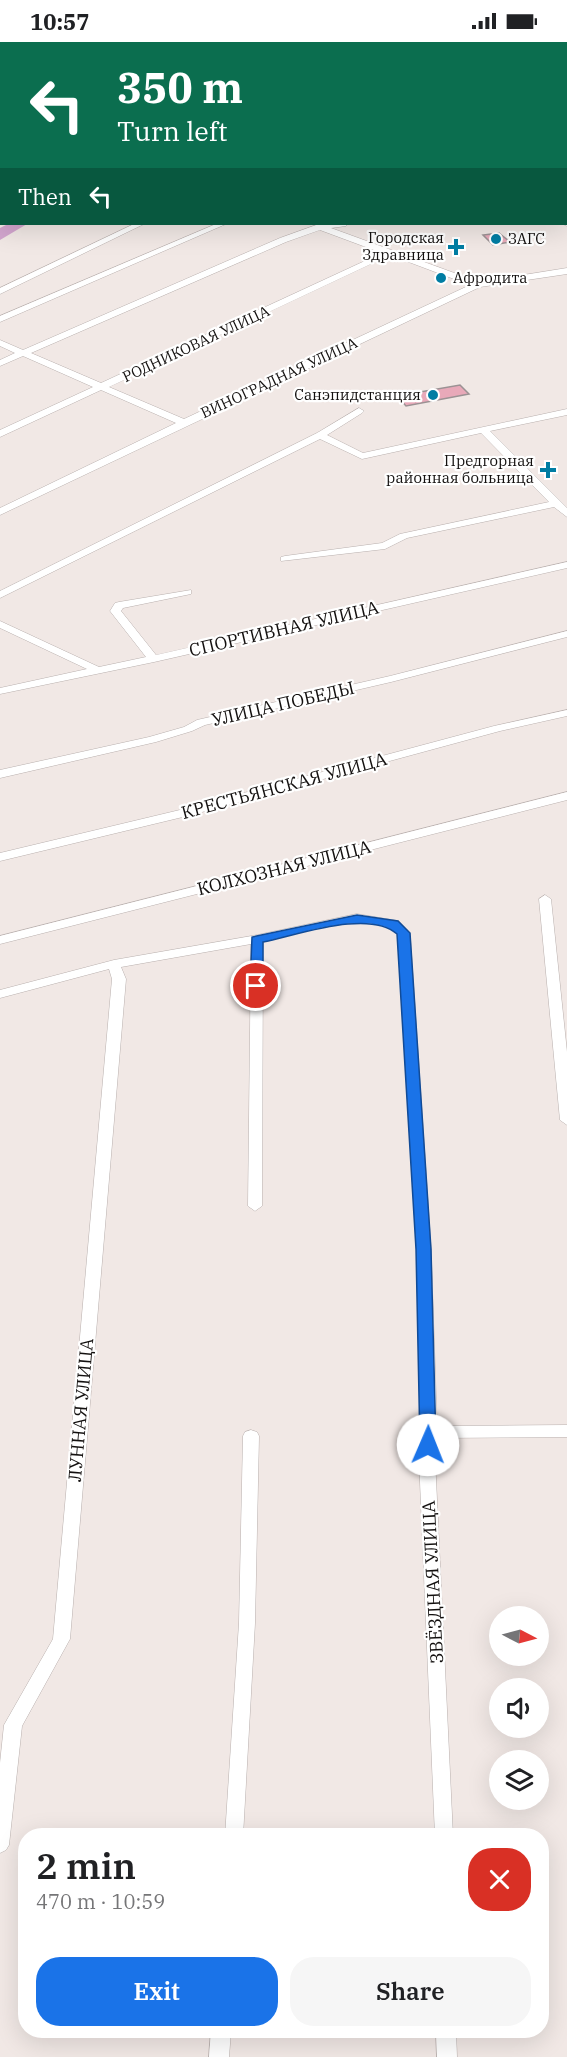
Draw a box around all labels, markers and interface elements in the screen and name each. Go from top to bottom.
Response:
text: 10:57 [30,7,89,36]
text: 350 m [117,60,243,115]
icon: left [18,66,96,144]
text: Turn left [117,113,228,148]
icon: left [84,180,117,213]
text: Then [18,182,72,211]
place label: Городская Здравница [362,228,444,264]
place label: ЗАГС [508,229,545,248]
marker: ЗАГС [489,232,503,246]
marker: Городская Здравница [449,240,463,254]
place label: Афродита [453,268,528,287]
marker: Афродита [434,271,448,285]
street label: РОДНИКОВАЯ УЛИЦА [119,301,273,386]
street label: ВИНОГРАДНАЯ УЛИЦА [197,333,361,422]
place label: Санэпидстанция [294,385,421,404]
marker: Санэпидстанция [426,388,440,402]
place label: Предгорная районная больница [386,451,534,487]
marker: Предгорная районная больница [539,461,557,479]
street label: СПОРТИВНАЯ УЛИЦА [187,595,382,662]
street label: УЛИЦА ПОБЕДЫ [209,676,357,731]
street label: КРЕСТЬЯНСКАЯ УЛИЦА [179,747,390,824]
street label: КОЛХОЗНАЯ УЛИЦА [195,835,374,900]
pin [230,960,281,1011]
icon: arrive [239,969,272,1002]
street label: ЛУННАЯ УЛИЦА [63,1337,98,1483]
position arrow [396,1413,460,1477]
street label: ЗВЁЗДНАЯ УЛИЦА [417,1499,448,1664]
north arrow [489,1606,549,1666]
map controls [489,1606,549,1810]
button: sound [489,1678,549,1738]
button: layers [489,1750,549,1810]
text: 2 min [36,1842,136,1889]
button: close [468,1848,531,1911]
text: 470 m · 10:59 [36,1888,165,1915]
button: Exit [36,1957,278,2026]
button: Share [290,1957,531,2026]

